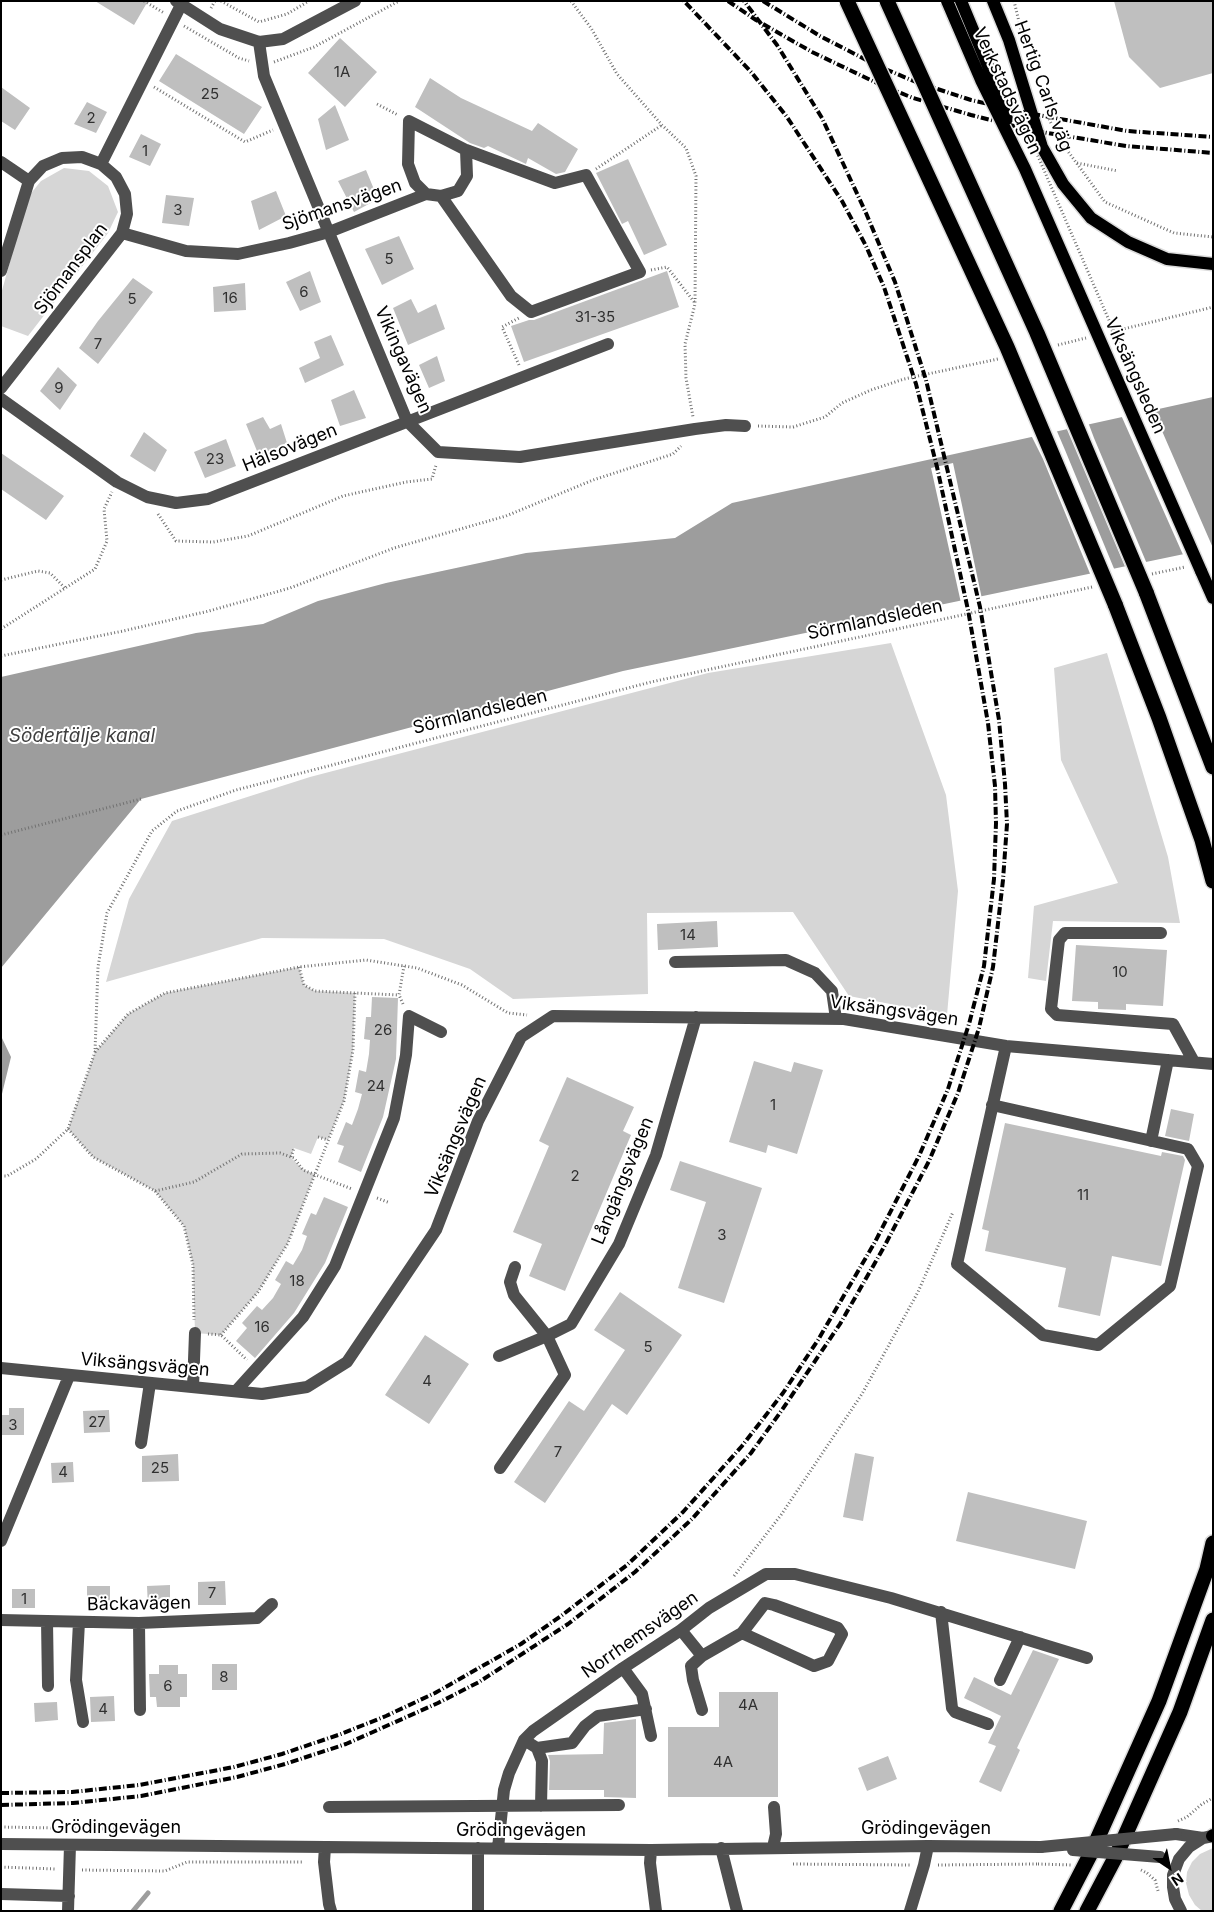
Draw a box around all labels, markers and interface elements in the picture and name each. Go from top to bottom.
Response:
street label: Hertig Carls väg [1009,18,1077,154]
street label: Verkstadsvägen [968,24,1046,158]
house number: 1A [334,63,350,81]
house number: 25 [201,85,219,103]
house number: 2 [86,109,96,127]
house number: 1 [142,142,148,160]
street label: Sjömansvägen [279,174,405,236]
house number: 3 [173,201,183,219]
street label: Sjömansplan [30,219,112,319]
house number: 5 [384,250,394,268]
house number: 6 [299,283,309,301]
house number: 16 [222,289,238,307]
house number: 5 [127,290,137,308]
street label: Vikingavägen [370,303,436,417]
house number: 31-35 [575,308,615,326]
street label: Viksängsleden [1100,315,1170,437]
house number: 7 [94,335,102,353]
house number: 9 [54,379,64,397]
street label: Hälsovägen [240,419,340,477]
house number: 23 [206,450,224,468]
street label: Sörmlandsleden [805,595,945,645]
street label: Sörmlandsleden [411,685,549,739]
water label: Södertälje kanal [9,725,155,747]
house number: 14 [680,926,696,944]
house number: 10 [1112,963,1128,981]
street label: Viksängsvägen [828,991,960,1031]
house number: 26 [374,1021,392,1039]
street label: Viksängsvägen [421,1073,491,1201]
house number: 24 [367,1077,385,1095]
house number: 1 [770,1096,776,1114]
street label: Långängsvägen [588,1114,658,1248]
house number: 2 [570,1167,580,1185]
house number: 11 [1077,1186,1089,1204]
house number: 3 [717,1226,727,1244]
house number: 18 [289,1272,305,1290]
house number: 16 [254,1318,270,1336]
house number: 5 [643,1338,653,1356]
street label: Viksängsvägen [79,1349,211,1381]
house number: 4 [422,1372,432,1390]
house number: 27 [88,1413,106,1431]
house number: 3 [8,1416,18,1434]
house number: 7 [554,1443,562,1461]
house number: 25 [151,1459,169,1477]
house number: 4 [58,1463,68,1481]
house number: 7 [208,1584,216,1602]
street label: Norrhemsvägen [578,1587,702,1683]
house number: 1 [21,1590,27,1608]
street label: Bäckavägen [87,1592,191,1616]
house number: 8 [219,1668,229,1686]
house number: 6 [163,1677,173,1695]
house number: 4A [738,1696,758,1714]
house number: 4 [98,1700,108,1718]
house number: 4A [713,1753,733,1771]
street label: Grödingevägen [51,1817,181,1839]
street label: Grödingevägen [861,1818,991,1840]
street label: Grödingevägen [456,1820,586,1842]
north arrow [1144,1842,1194,1892]
text: N [1168,1870,1187,1890]

